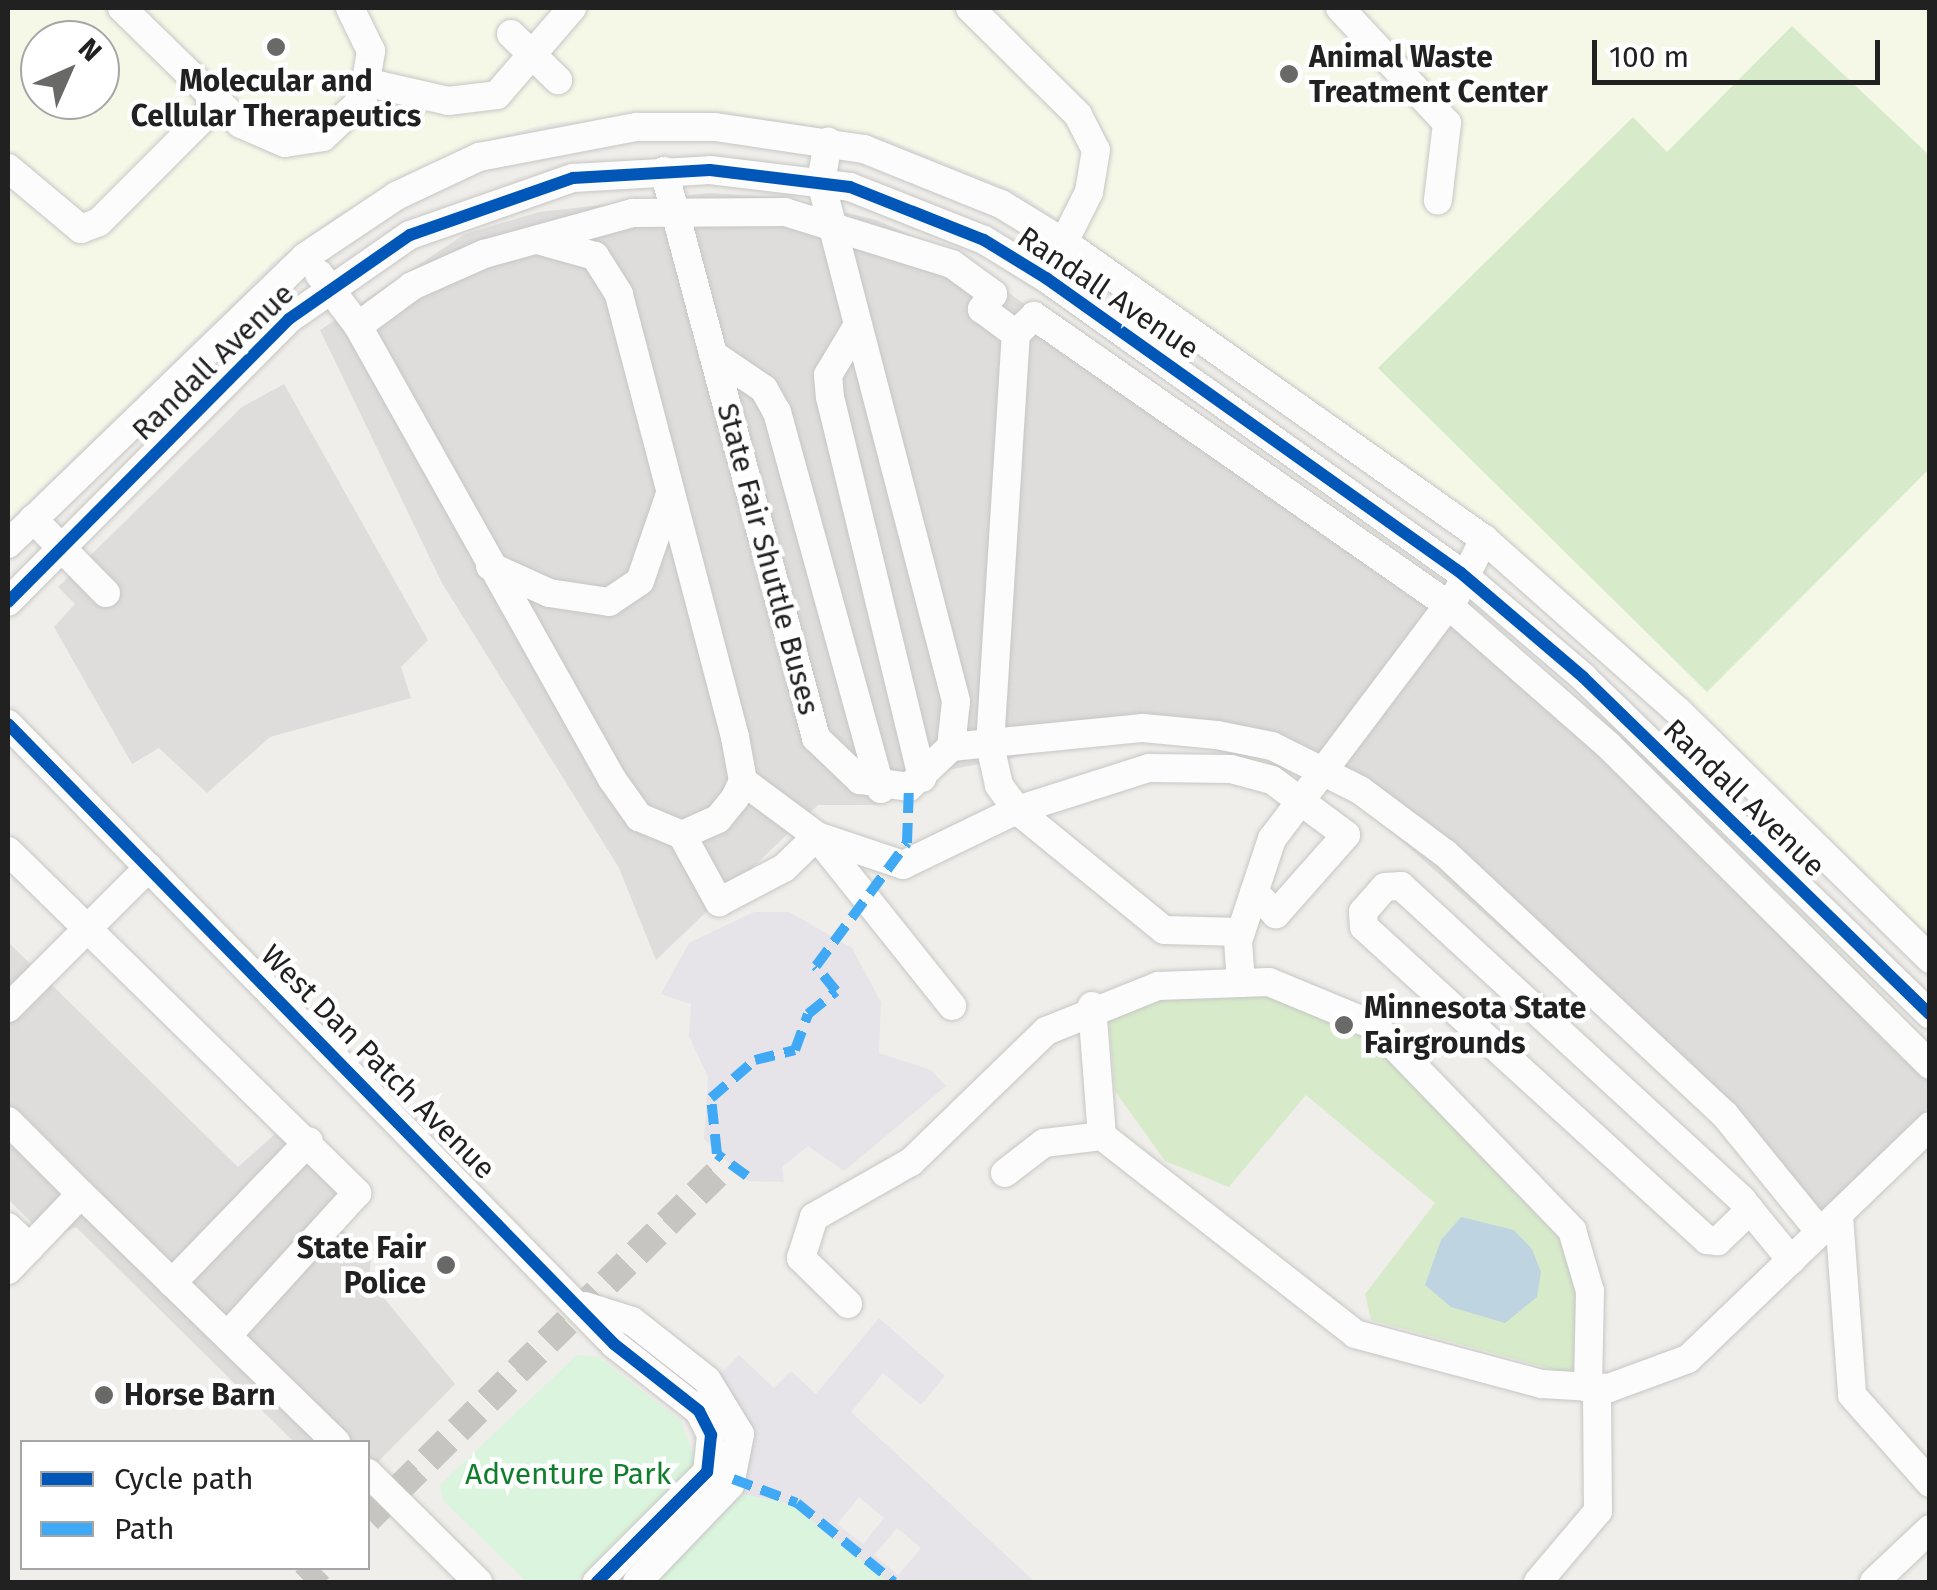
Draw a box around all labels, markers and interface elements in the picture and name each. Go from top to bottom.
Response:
north arrow [20,20,120,120]
scale bar [1597,20,1884,82]
text: N [72,32,108,68]
marker: Molecular and Cellular Therapeutics [265,36,287,58]
place label: Animal Waste Treatment Center [1309,39,1548,110]
text: 100 m [1609,39,1689,75]
place label: Molecular and Cellular Therapeutics [131,63,421,134]
marker: Animal Waste Treatment Center [1278,63,1300,85]
street label: Randall Avenue [1011,219,1205,367]
street label: Randall Avenue [125,276,301,448]
street label: State Fair Shuttle Buses [709,399,827,719]
street label: Randall Avenue [1656,712,1832,884]
street label: West Dan Patch Avenue [253,937,503,1187]
place label: Minnesota State Fairgrounds [1364,990,1586,1060]
marker: Minnesota State Fairgrounds [1333,1014,1355,1036]
place label: State Fair Police [297,1230,426,1300]
marker: State Fair Police [435,1254,457,1276]
place label: Horse Barn [124,1377,276,1413]
marker: Horse Barn [93,1384,115,1406]
legend [20,1440,370,1570]
park label: Adventure Park [465,1456,671,1492]
text: Cycle path [114,1461,253,1497]
text: Path [114,1511,175,1547]

